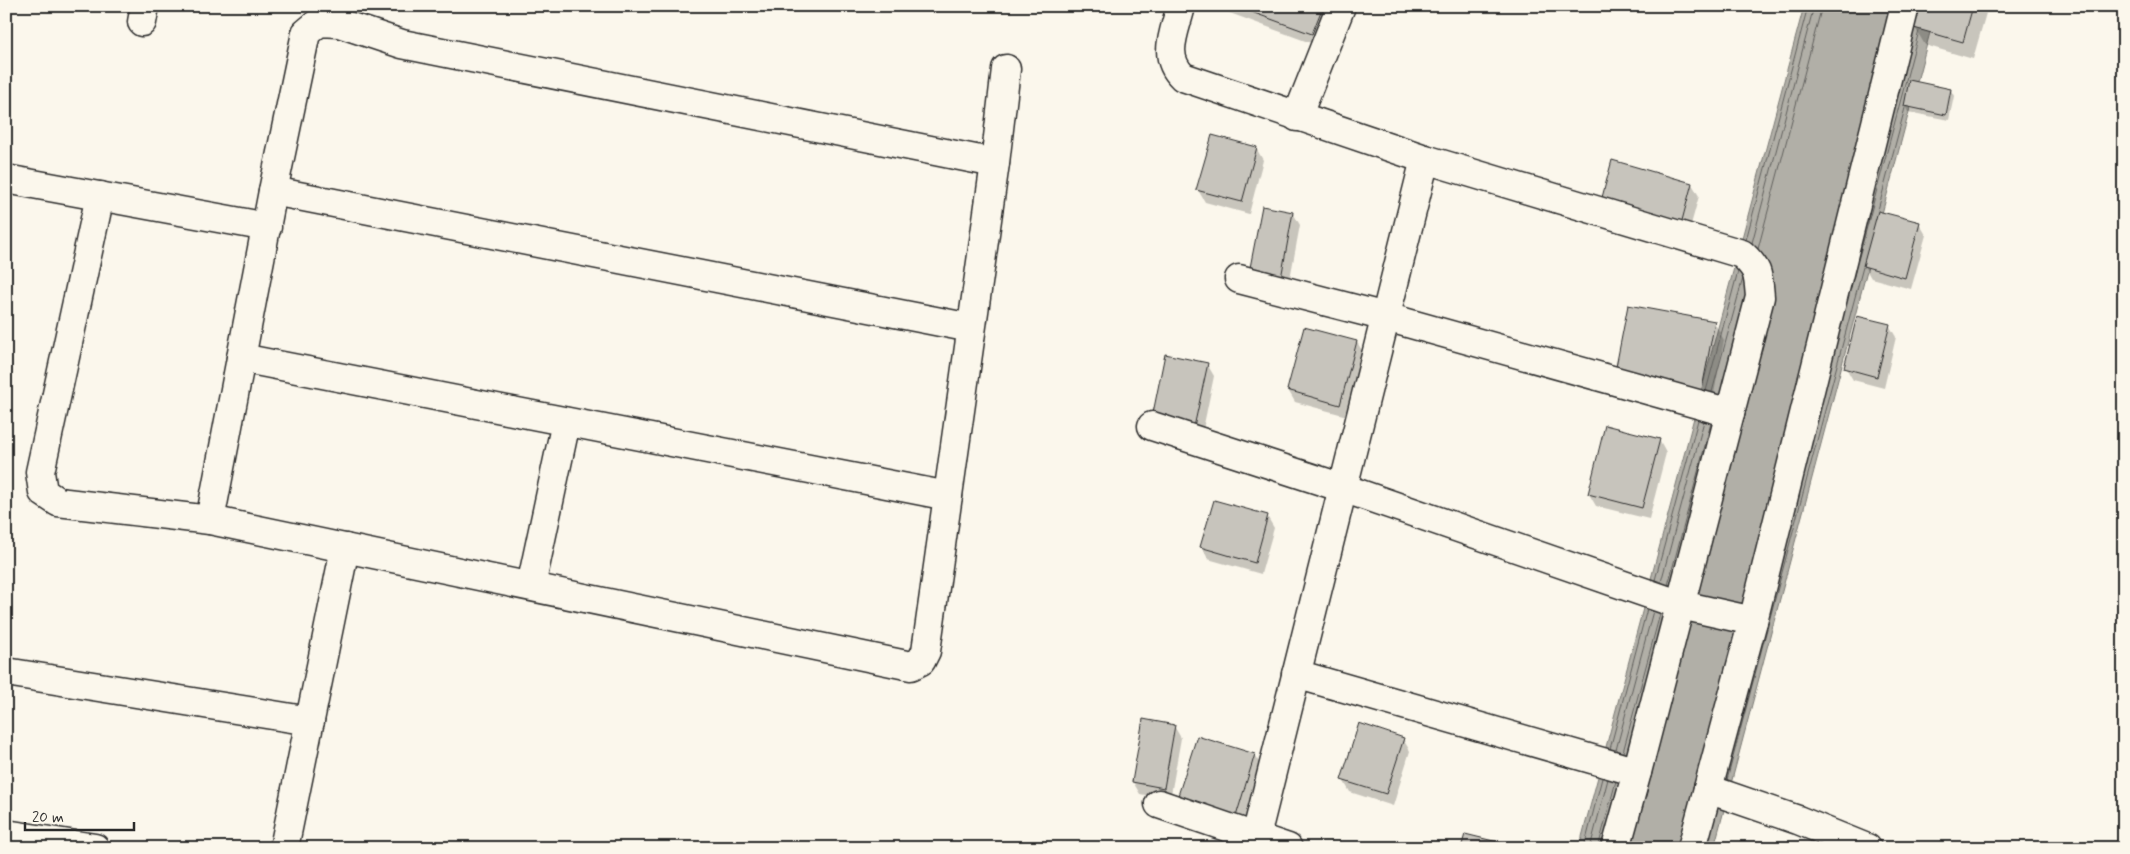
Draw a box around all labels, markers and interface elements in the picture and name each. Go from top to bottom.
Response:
scale bar [25,799,134,831]
text: 20 m [32,808,64,828]

